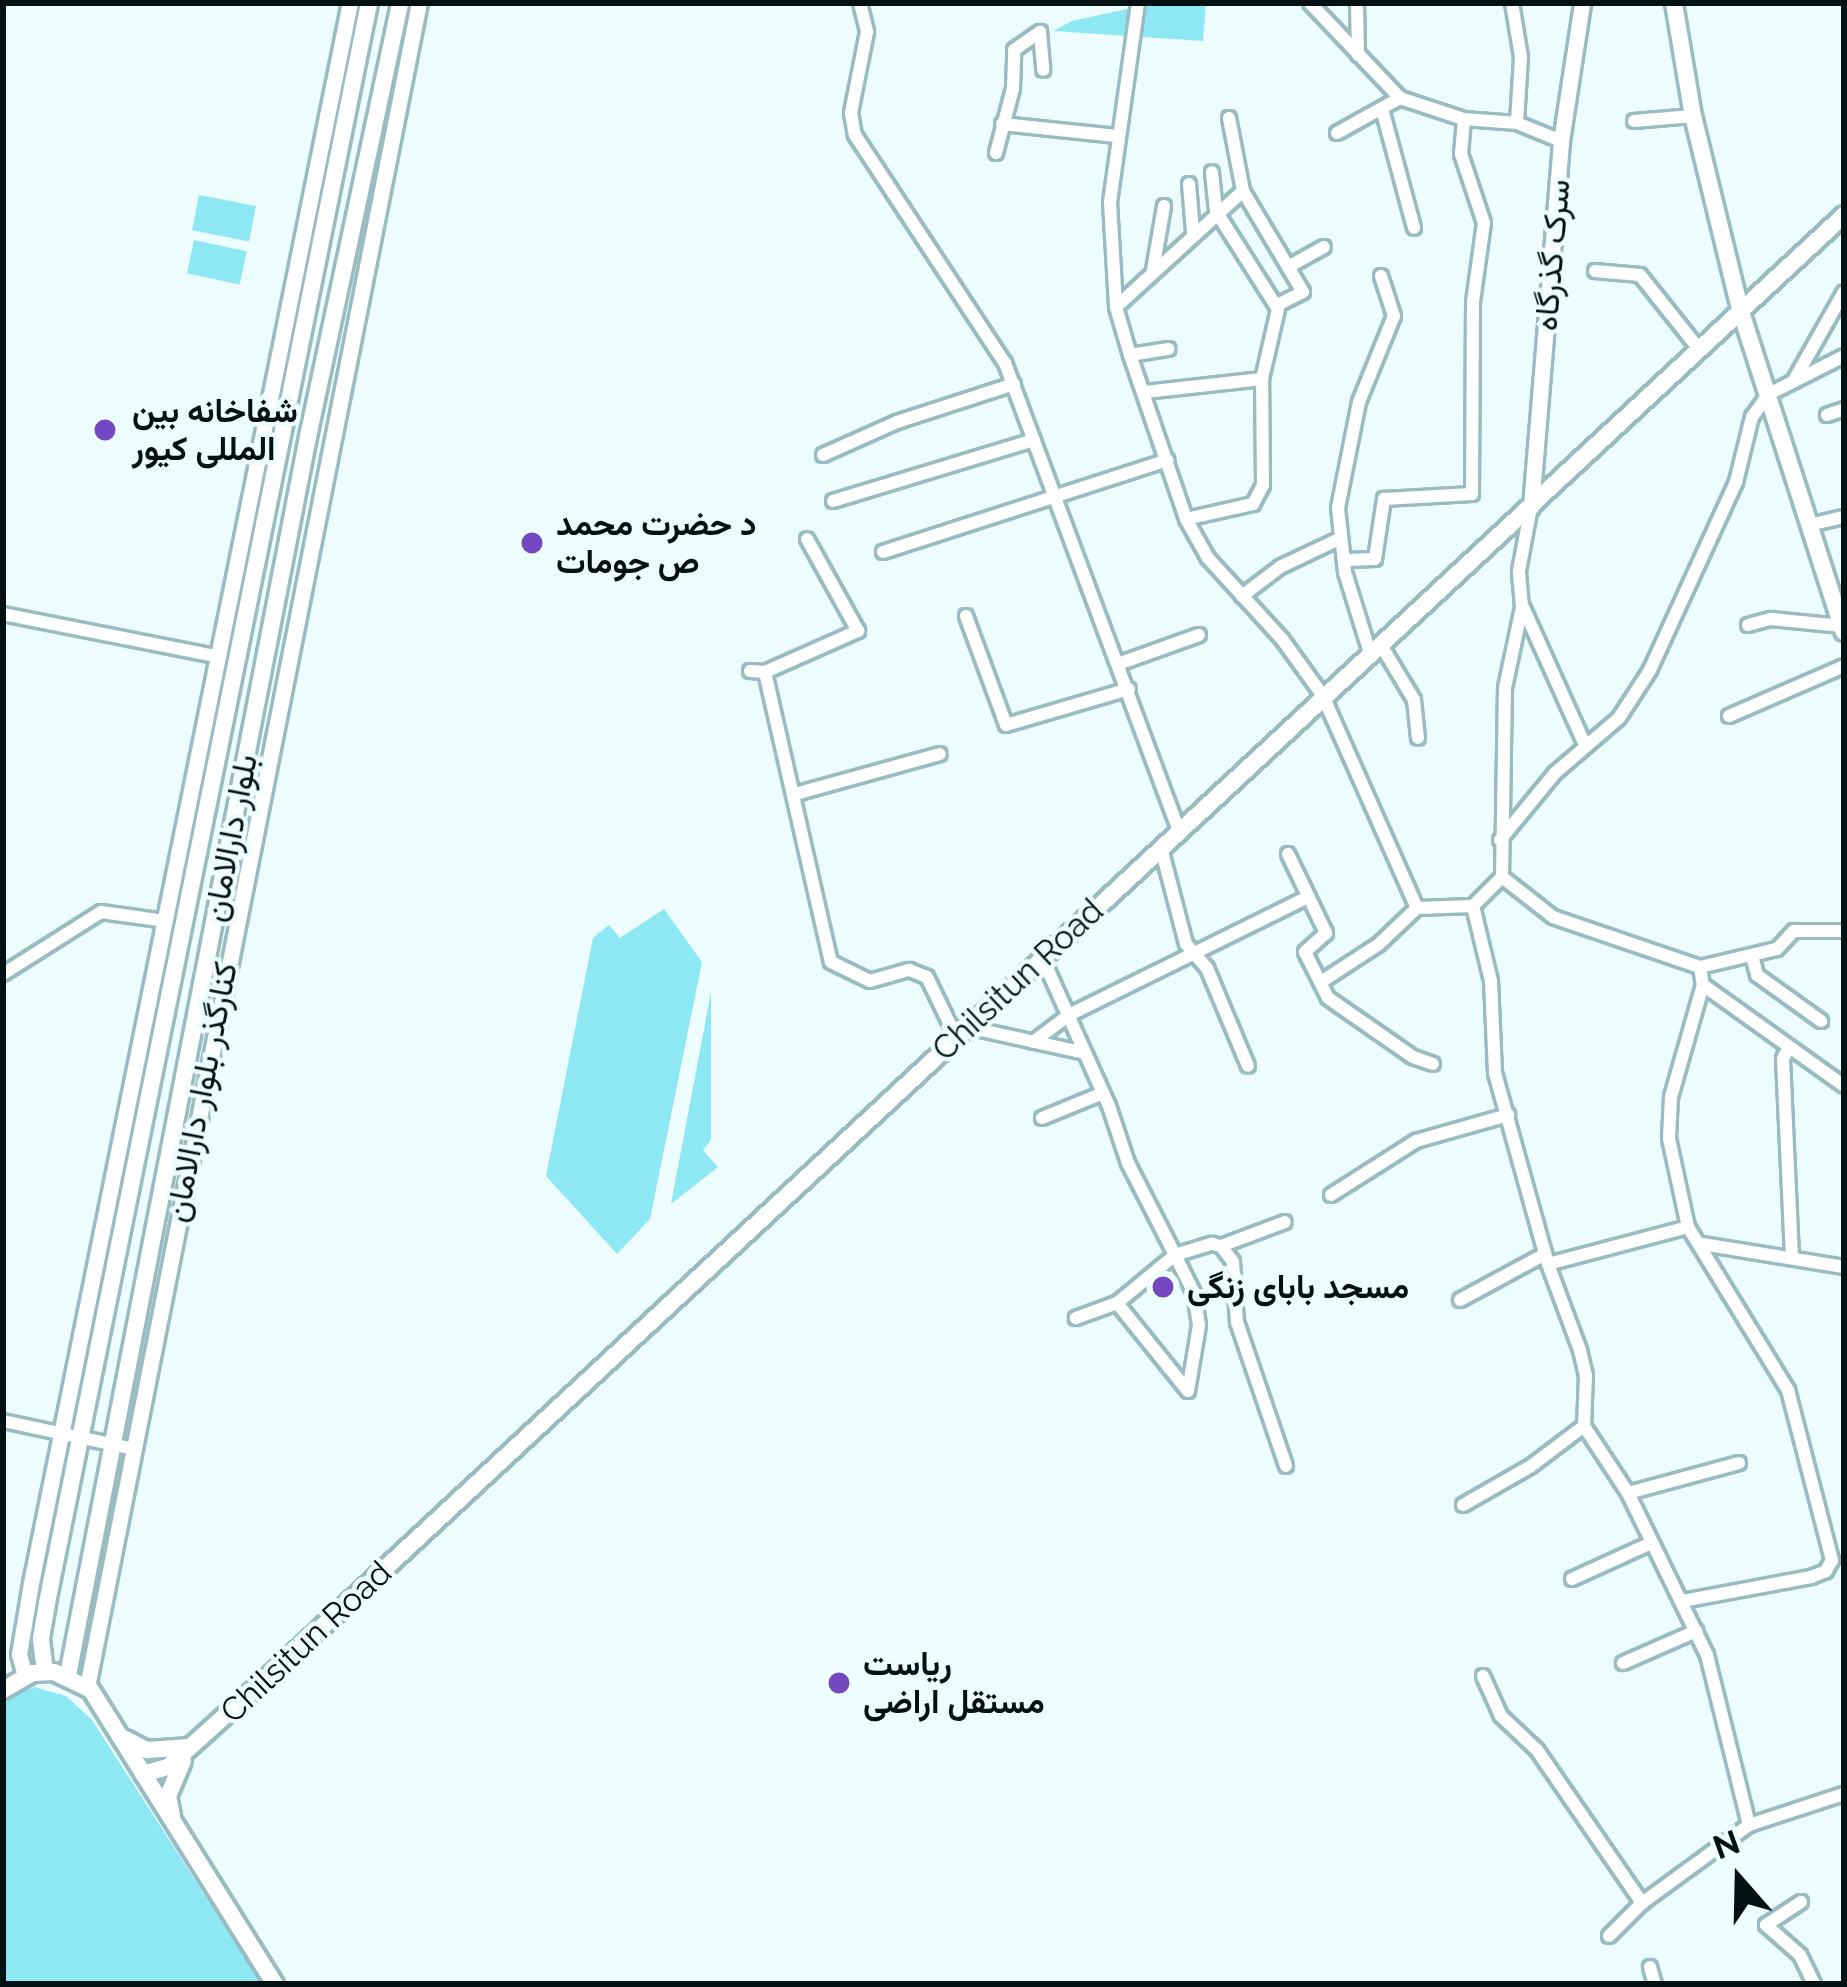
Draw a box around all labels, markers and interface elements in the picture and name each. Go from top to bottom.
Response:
street label: سرک گذرگاه [1526,178,1578,332]
place label: شفاخانه بین المللی کیور [132,391,298,469]
marker: شفاخانه بین المللی کیور [89,414,121,446]
place label: د حضرت محمد ص جومات [556,504,756,582]
marker: د حضرت محمد ص جومات [519,530,545,556]
street label: بلوار دارالامان [194,751,266,925]
street label: Chilsitun Road [925,891,1111,1069]
street label: کنارگذر بلوار دارالامان [156,959,246,1225]
place label: مسجد بابای زنگی [1187,1267,1409,1307]
marker: مسجد بابای زنگی [1150,1274,1176,1300]
street label: Chilsitun Road [213,1553,399,1731]
place label: ریاست مستقل اراضی [863,1644,1045,1722]
marker: ریاست مستقل اراضی [826,1670,852,1696]
north arrow [1679,1819,1799,1939]
text: N [1708,1822,1745,1867]

